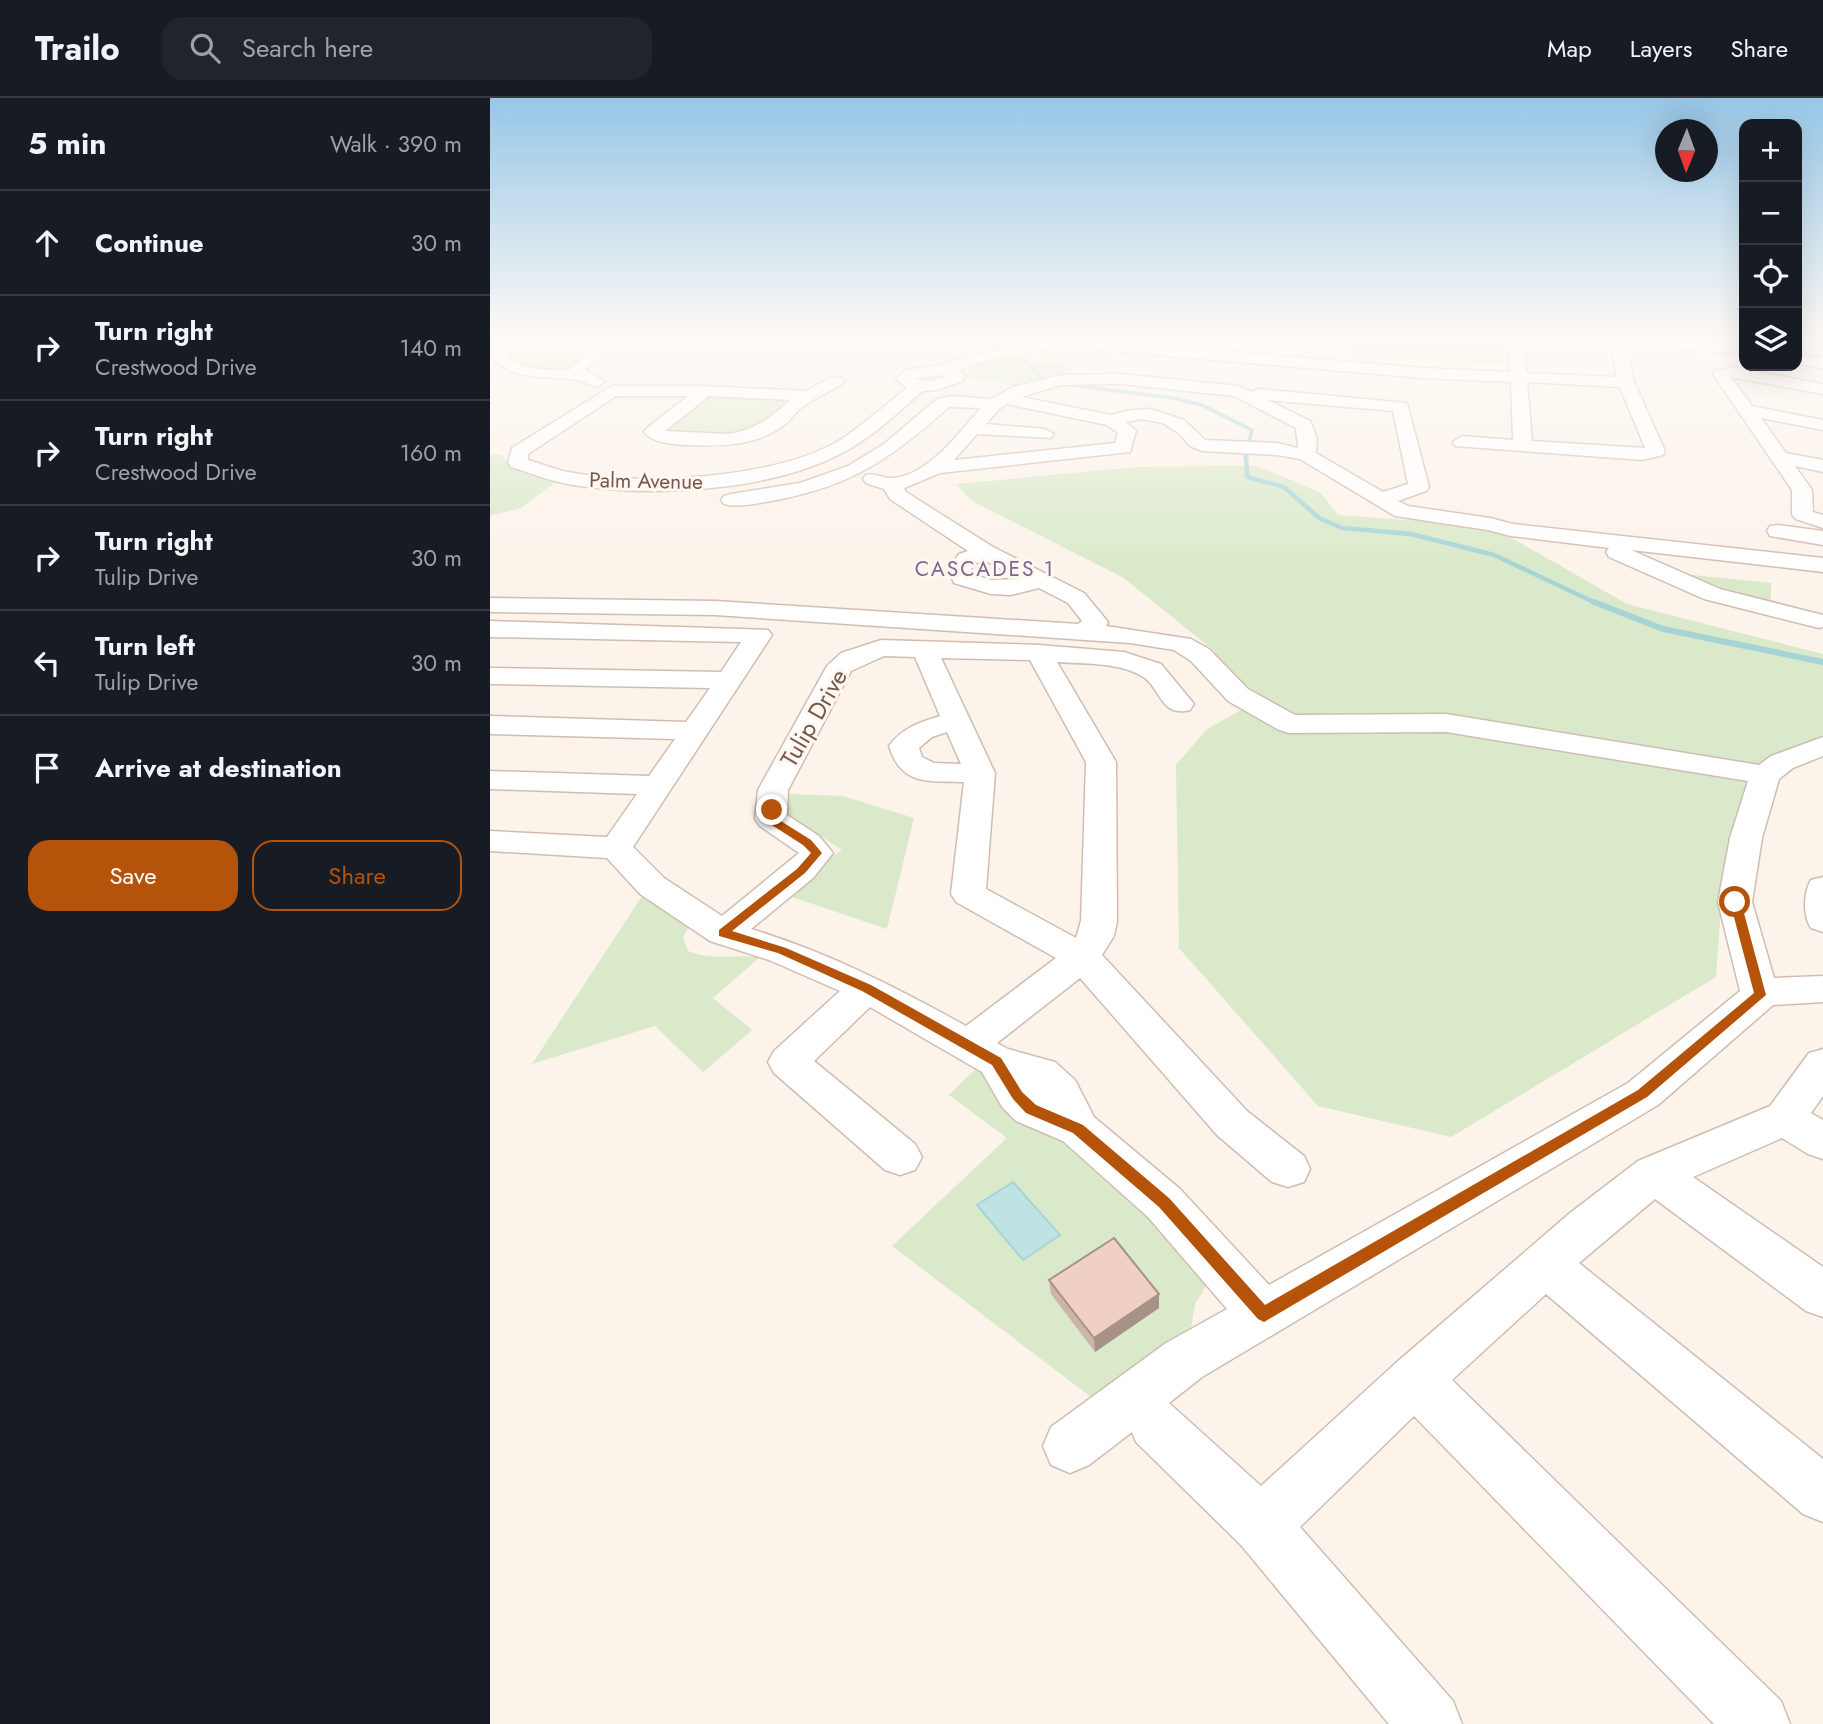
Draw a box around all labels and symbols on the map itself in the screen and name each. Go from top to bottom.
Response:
north arrow [1655,119,1718,182]
street label: Palm Avenue [589,465,703,497]
district label: CASCADES 1 [915,554,1055,584]
street label: Tulip Drive [771,662,856,773]
route end [756,794,787,825]
route start [1719,886,1750,917]

